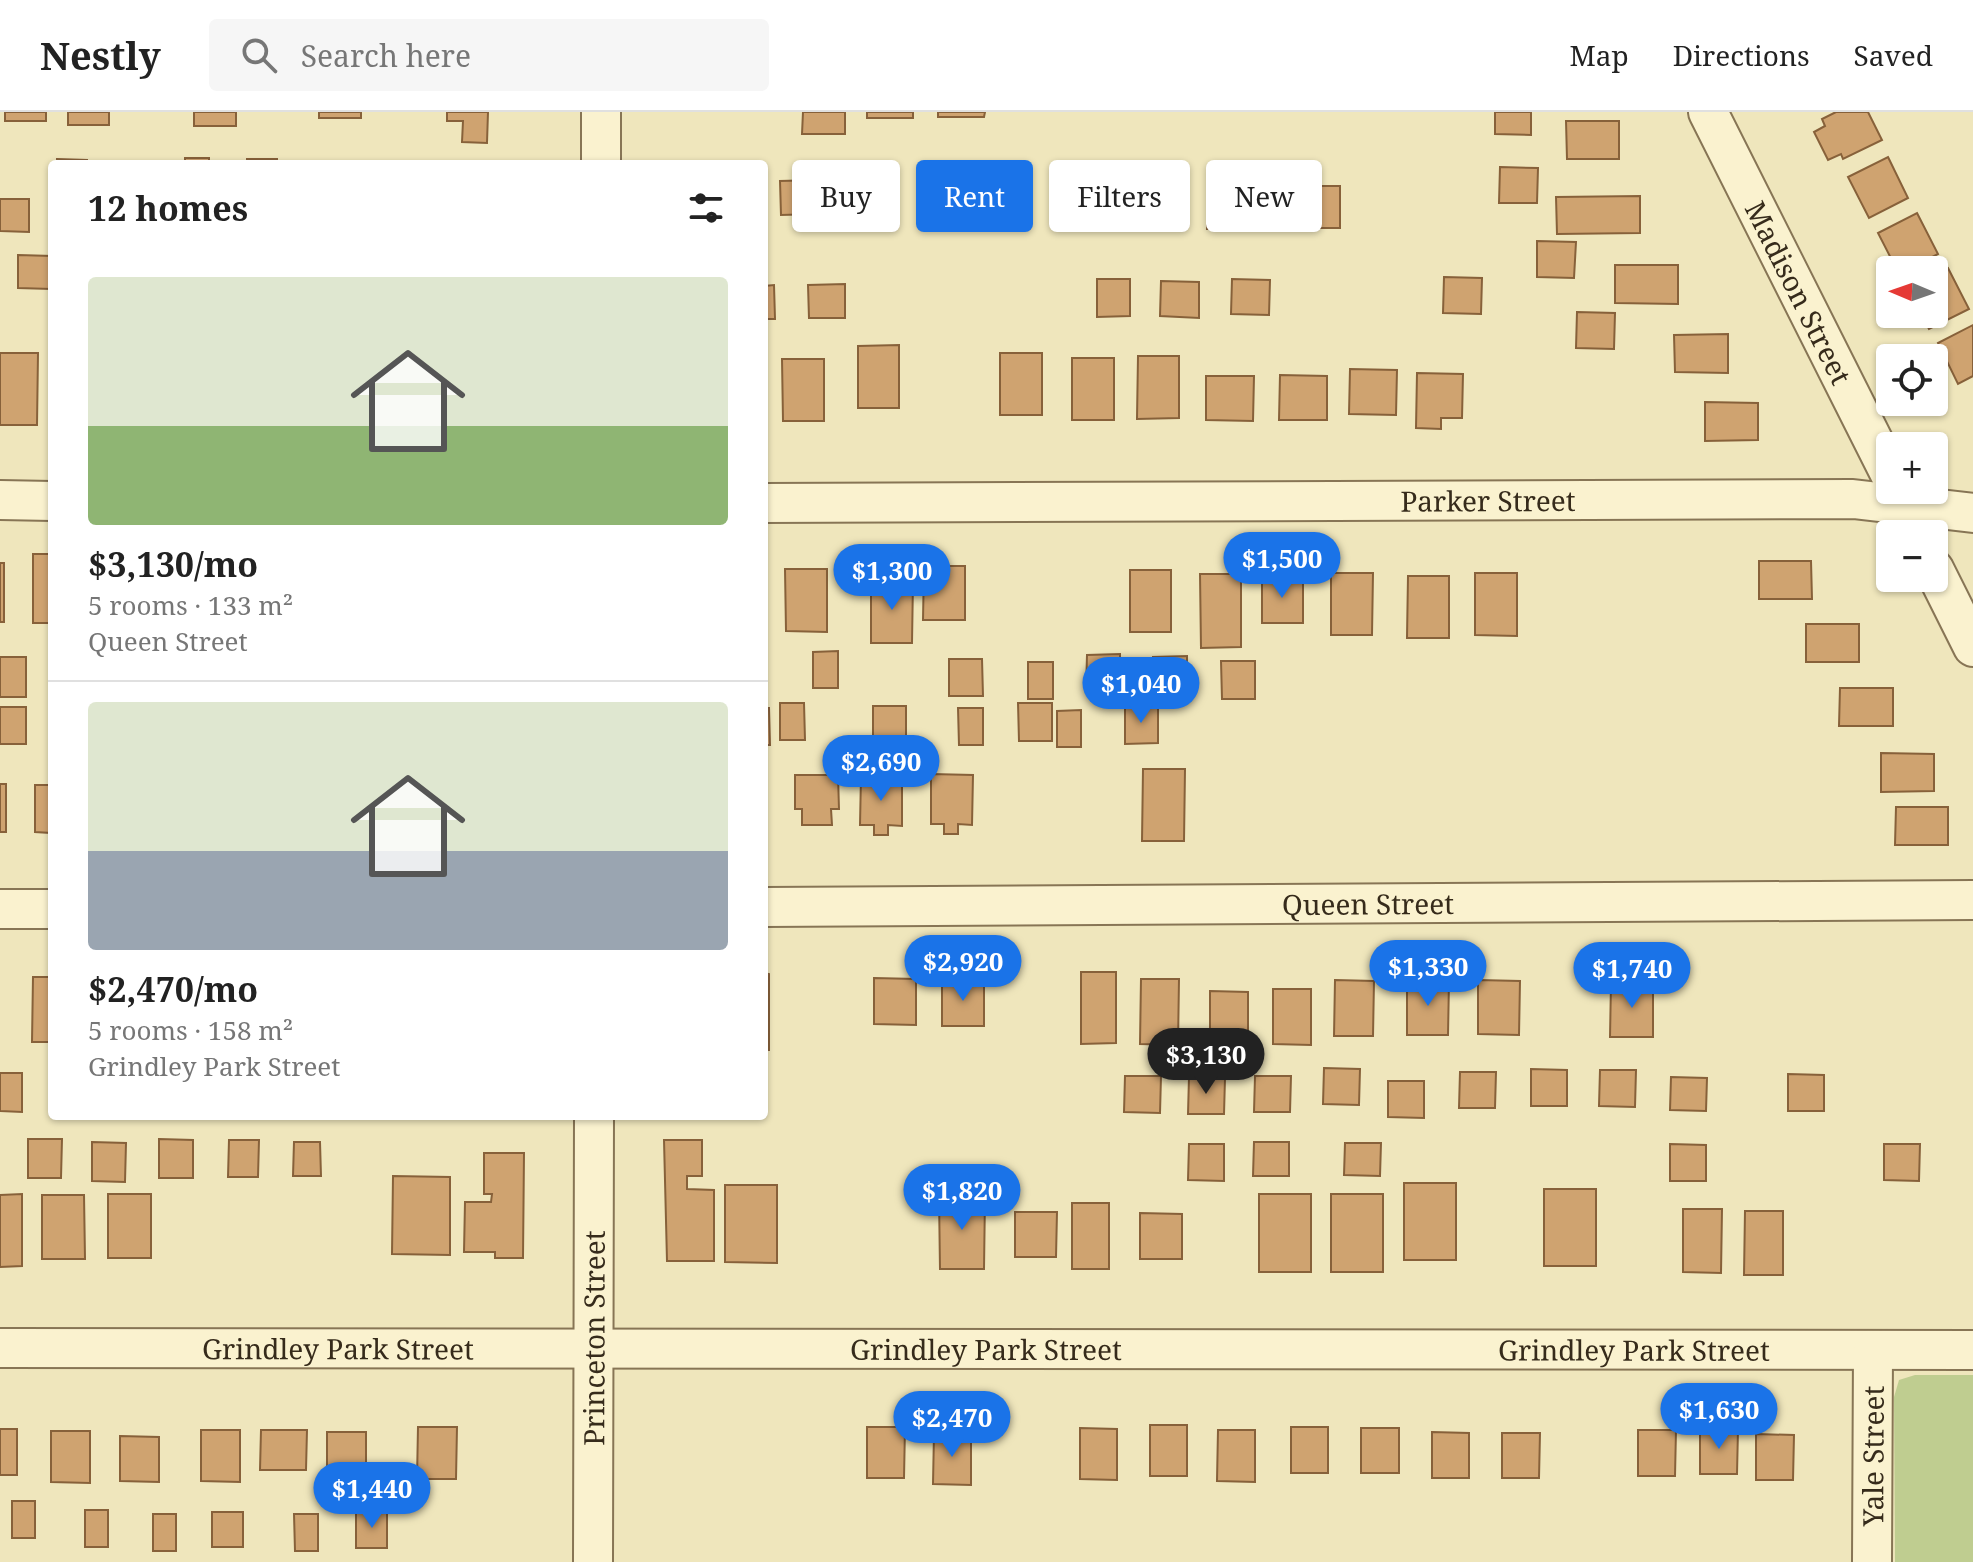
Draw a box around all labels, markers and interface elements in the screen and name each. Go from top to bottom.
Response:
search box [209,19,769,91]
text: Nestly [40,29,161,81]
icon: search [237,33,281,77]
text: Search here [301,35,471,76]
text: Map [1569,36,1629,74]
text: Directions [1673,36,1810,74]
text: Saved [1854,36,1933,74]
chip: Buy [792,160,900,232]
chip: Rent [916,160,1033,232]
chip: Filters [1049,160,1190,232]
chip: New [1206,160,1322,232]
text: 12 homes [88,185,248,231]
icon: filters [684,186,728,230]
street label: Madison Street [1737,194,1861,391]
north arrow [1876,256,1948,328]
map controls [1876,256,1948,592]
icon: home [336,329,480,473]
button: locate [1876,344,1948,416]
button: + [1876,432,1948,504]
street label: Parker Street [1400,481,1576,520]
button: − [1876,520,1948,592]
pin: $1,500 [1217,532,1347,600]
text: $1,500 [1241,540,1323,576]
text: $3,130/mo [88,541,258,587]
pin: $1,300 [827,544,957,612]
text: $1,300 [851,552,933,588]
text: 5 rooms · 133 m² [88,587,293,623]
text: Queen Street [88,623,248,659]
pin: $1,040 [1076,657,1206,725]
text: $1,040 [1100,665,1182,701]
pin: $2,690 [816,735,946,803]
text: $2,690 [840,743,922,779]
icon: home [336,754,480,898]
street label: Queen Street [1282,884,1454,923]
pin: $2,920 [898,935,1028,1003]
pin: $1,330 [1363,940,1493,1008]
pin: $1,740 [1567,942,1697,1010]
text: $2,920 [922,943,1004,979]
text: $1,330 [1387,948,1469,984]
text: $1,740 [1591,950,1673,986]
text: $2,470/mo [88,966,258,1012]
text: 5 rooms · 158 m² [88,1012,293,1048]
pin: $3,130 [1141,1028,1271,1096]
text: $3,130 [1165,1036,1247,1072]
text: Grindley Park Street [88,1048,340,1084]
pin: $1,820 [897,1164,1027,1232]
text: $1,820 [921,1172,1003,1208]
street label: Princeton Street [574,1230,613,1446]
street label: Grindley Park Street [202,1329,474,1367]
street label: Grindley Park Street [850,1330,1122,1368]
street label: Grindley Park Street [1498,1331,1770,1369]
pin: $1,630 [1654,1383,1784,1451]
street label: Yale Street [1853,1385,1892,1527]
pin: $2,470 [887,1391,1017,1459]
text: $1,630 [1678,1391,1760,1427]
text: $2,470 [911,1399,993,1435]
pin: $1,440 [307,1462,437,1530]
text: $1,440 [331,1470,413,1506]

